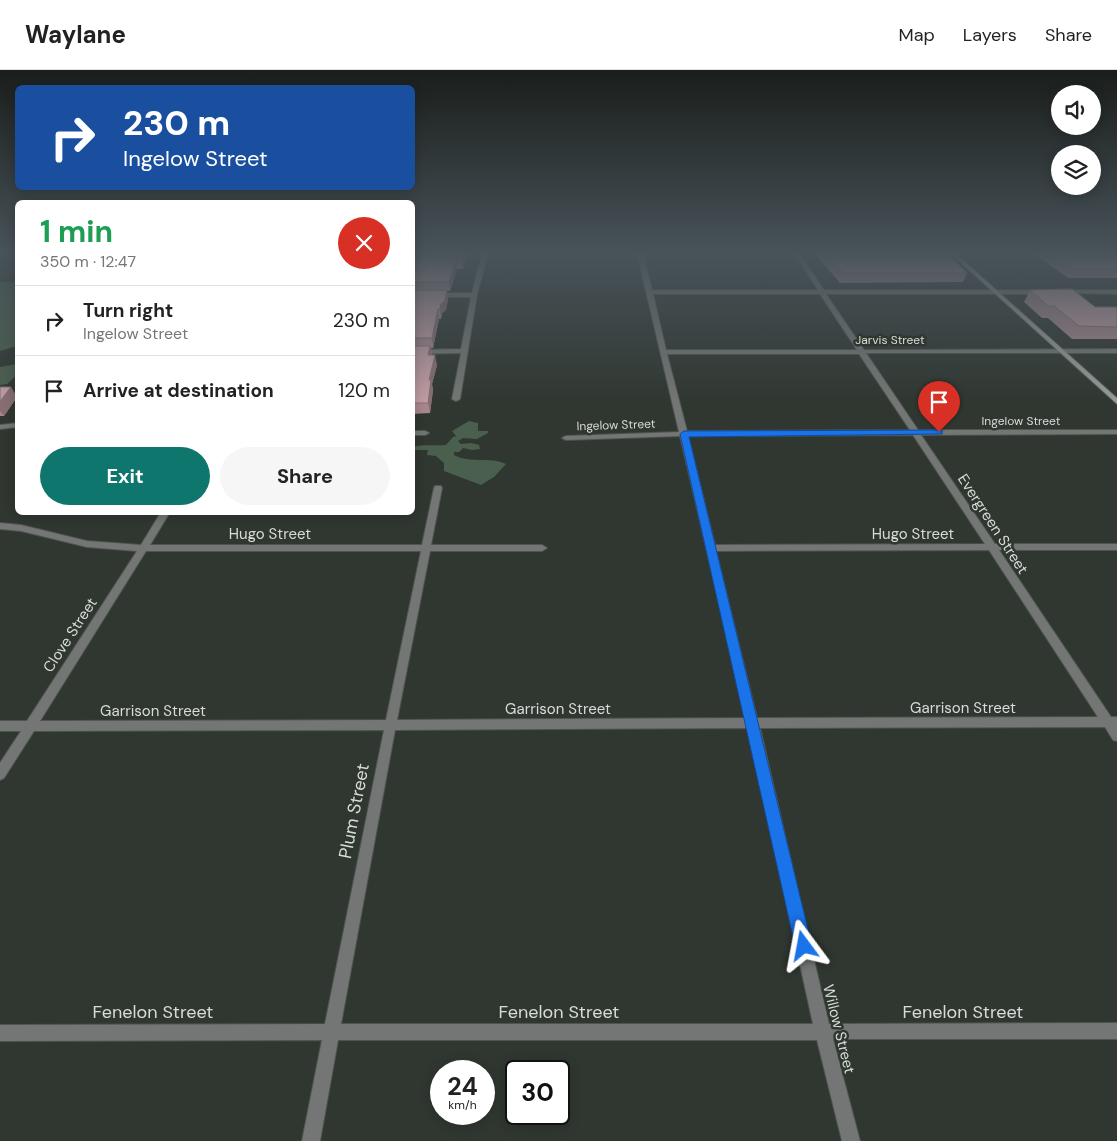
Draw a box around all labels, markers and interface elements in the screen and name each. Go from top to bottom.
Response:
text: Waylane [25,19,126,50]
text: Map [899,23,935,47]
text: Layers [963,23,1017,47]
text: Share [1045,23,1092,47]
map controls [1051,85,1101,195]
button: sound [1051,85,1101,135]
text: 230 m [123,100,230,146]
icon: right [40,105,105,170]
text: Ingelow Street [123,144,268,173]
button: layers [1051,145,1101,195]
text: 1 min [40,212,113,251]
button: close [338,217,390,269]
text: 350 m · 12:47 [40,251,136,272]
text: Turn right [83,298,173,323]
icon: right [40,307,68,335]
text: 230 m [333,308,390,333]
text: Ingelow Street [83,323,188,344]
street label: Jarvis Street [855,332,925,348]
icon: arrive [40,377,68,405]
text: Arrive at destination [83,378,274,403]
text: 120 m [338,378,390,403]
pin [918,381,960,432]
icon: arrive [925,388,953,416]
street label: Ingelow Street [982,413,1061,429]
street label: Ingelow Street [576,416,656,434]
button: Exit [40,447,210,505]
button: Share [220,447,390,505]
street label: Evergreen Street [953,470,1033,578]
street label: Hugo Street [229,524,311,544]
street label: Hugo Street [872,524,954,544]
street label: Clove Street [38,594,102,676]
street label: Garrison Street [910,698,1016,718]
street label: Garrison Street [505,699,611,719]
street label: Garrison Street [100,701,206,721]
street label: Plum Street [333,761,375,861]
position arrow [777,919,829,971]
street label: Willow Street [818,982,860,1076]
street label: Fenelon Street [93,1000,213,1024]
street label: Fenelon Street [499,1000,619,1024]
street label: Fenelon Street [903,1000,1023,1024]
speed limit sign: 30 [505,1060,570,1125]
text: 24 [447,1070,478,1103]
text: km/h [448,1097,477,1113]

